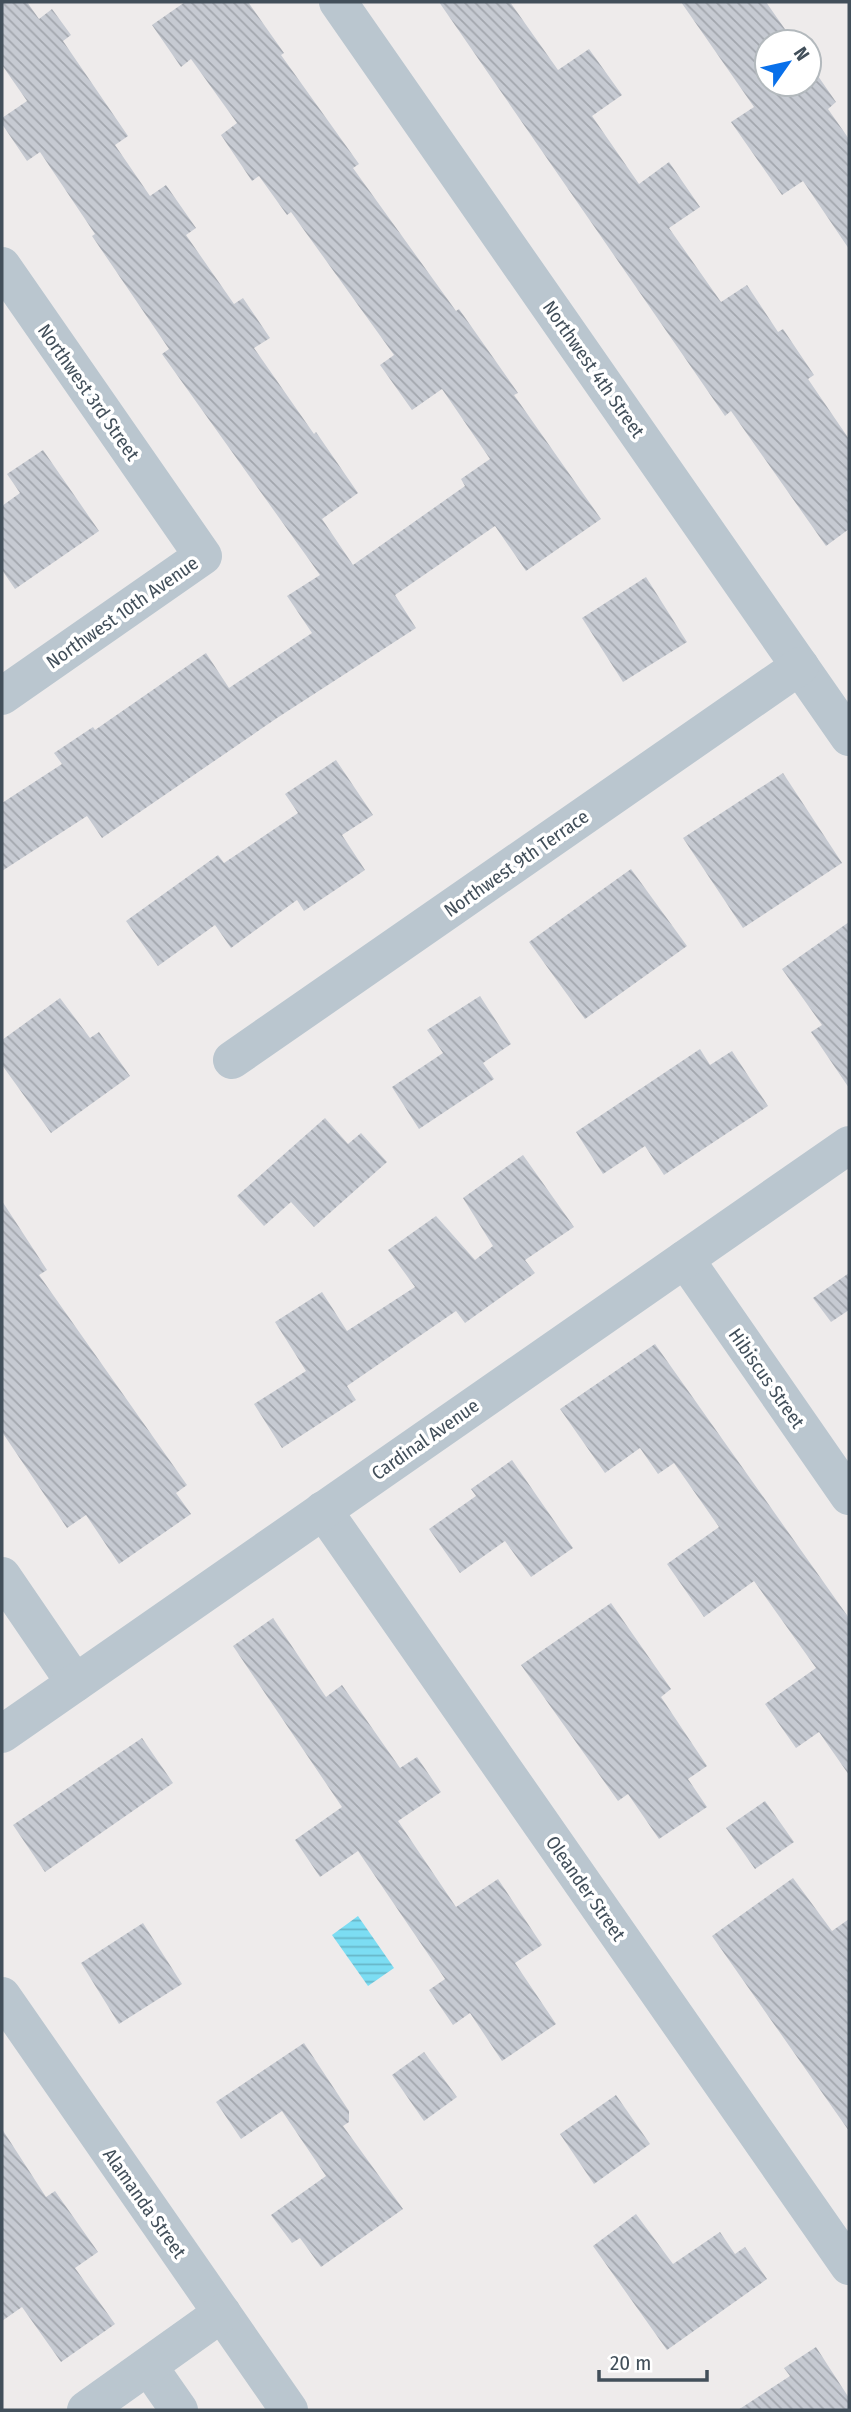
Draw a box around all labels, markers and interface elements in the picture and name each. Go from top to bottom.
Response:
north arrow [753,28,823,98]
text: N [789,43,814,65]
street label: Northwest 4th Street [538,296,650,443]
street label: Northwest 3rd Street [33,320,145,465]
street label: Northwest 10th Avenue [42,551,203,673]
street label: Northwest 9th Terrace [440,805,593,922]
street label: Hibiscus Street [724,1324,810,1433]
street label: Cardinal Avenue [367,1394,483,1485]
street label: Oleander Street [541,1831,631,1946]
street label: Alamanda Street [98,2144,191,2263]
scale bar [599,2338,708,2382]
text: 20 m [610,2350,651,2376]

